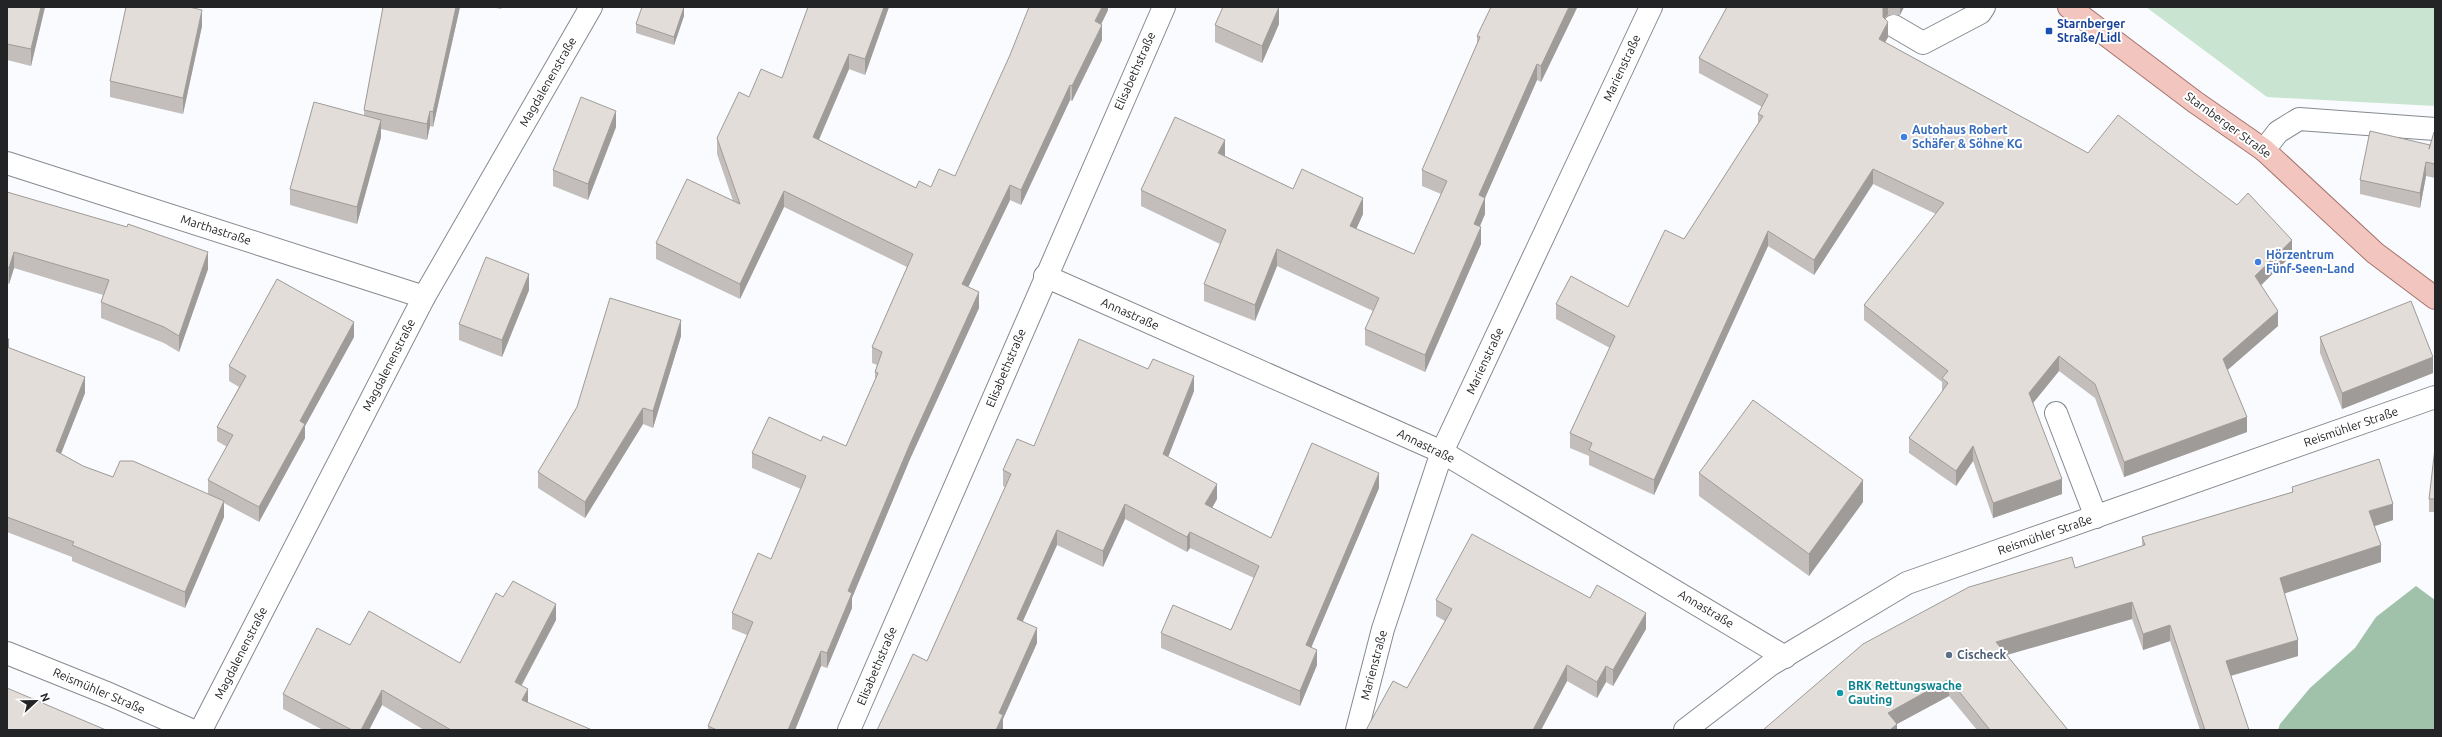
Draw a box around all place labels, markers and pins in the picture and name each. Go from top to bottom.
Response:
place label: Starnberger Straße/Lidl [2057,17,2125,44]
marker: Starnberger Straße/Lidl [2044,26,2054,36]
place label: Autohaus Robert Schäfer & Söhne KG [1912,123,2023,150]
marker: Autohaus Robert Schäfer & Söhne KG [1899,132,1909,142]
place label: Hörzentrum Fünf-Seen-Land [2266,248,2354,275]
marker: Hörzentrum Fünf-Seen-Land [2253,257,2263,267]
place label: Cischeck [1957,648,2006,661]
marker: Cischeck [1944,650,1954,660]
place label: BRK Rettungswache Gauting [1848,679,1962,706]
marker: BRK Rettungswache Gauting [1835,688,1845,698]

